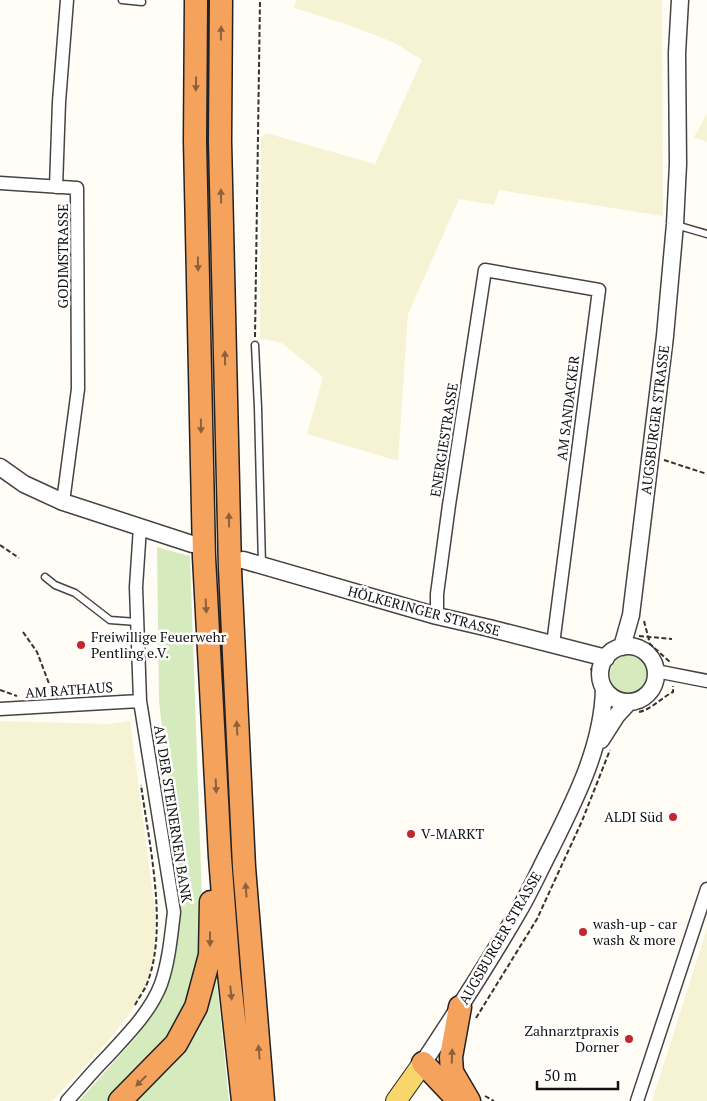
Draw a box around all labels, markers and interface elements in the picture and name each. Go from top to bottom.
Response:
one-way arrow [217,25,225,41]
one-way arrow [191,76,199,92]
one-way arrow [217,187,225,203]
street label: GODIMSTRASSE [53,204,72,308]
one-way arrow [194,256,202,272]
street label: AUGSBURGER STRASSE [636,344,673,496]
one-way arrow [221,350,229,366]
street label: AM SANDACKER [552,354,583,461]
street label: ENERGIESTRASSE [425,381,462,498]
one-way arrow [198,418,206,434]
one-way arrow [224,512,232,528]
street label: HÖLKERINGER STRASSE [346,581,503,640]
one-way arrow [203,598,211,614]
place label: Freiwillige Feuerwehr Pentling e.V. [91,627,227,662]
marker: Freiwillige Feuerwehr Pentling e.V. [75,639,87,651]
street label: AM RATHAUS [25,677,113,702]
one-way arrow [233,720,241,736]
street label: AN DER STEINERNEN BANK [150,724,197,905]
one-way arrow [212,778,220,794]
place label: ALDI Süd [604,807,663,826]
marker: ALDI Süd [667,811,679,823]
place label: V-MARKT [421,824,484,843]
marker: V-MARKT [405,828,417,840]
street label: AUGSBURGER STRASSE [454,868,545,1008]
one-way arrow [241,882,249,898]
place label: wash-up - car wash & more [592,914,678,949]
marker: wash-up - car wash & more [577,926,589,938]
one-way arrow [206,932,214,948]
one-way arrow [228,985,236,1001]
place label: Zahnarztpraxis Dorner [524,1021,620,1056]
marker: Zahnarztpraxis Dorner [623,1033,635,1045]
one-way arrow [255,1044,263,1060]
one-way arrow [448,1048,456,1064]
scale bar [537,1058,618,1090]
text: 50 m [544,1065,577,1085]
one-way arrow [135,1075,147,1087]

